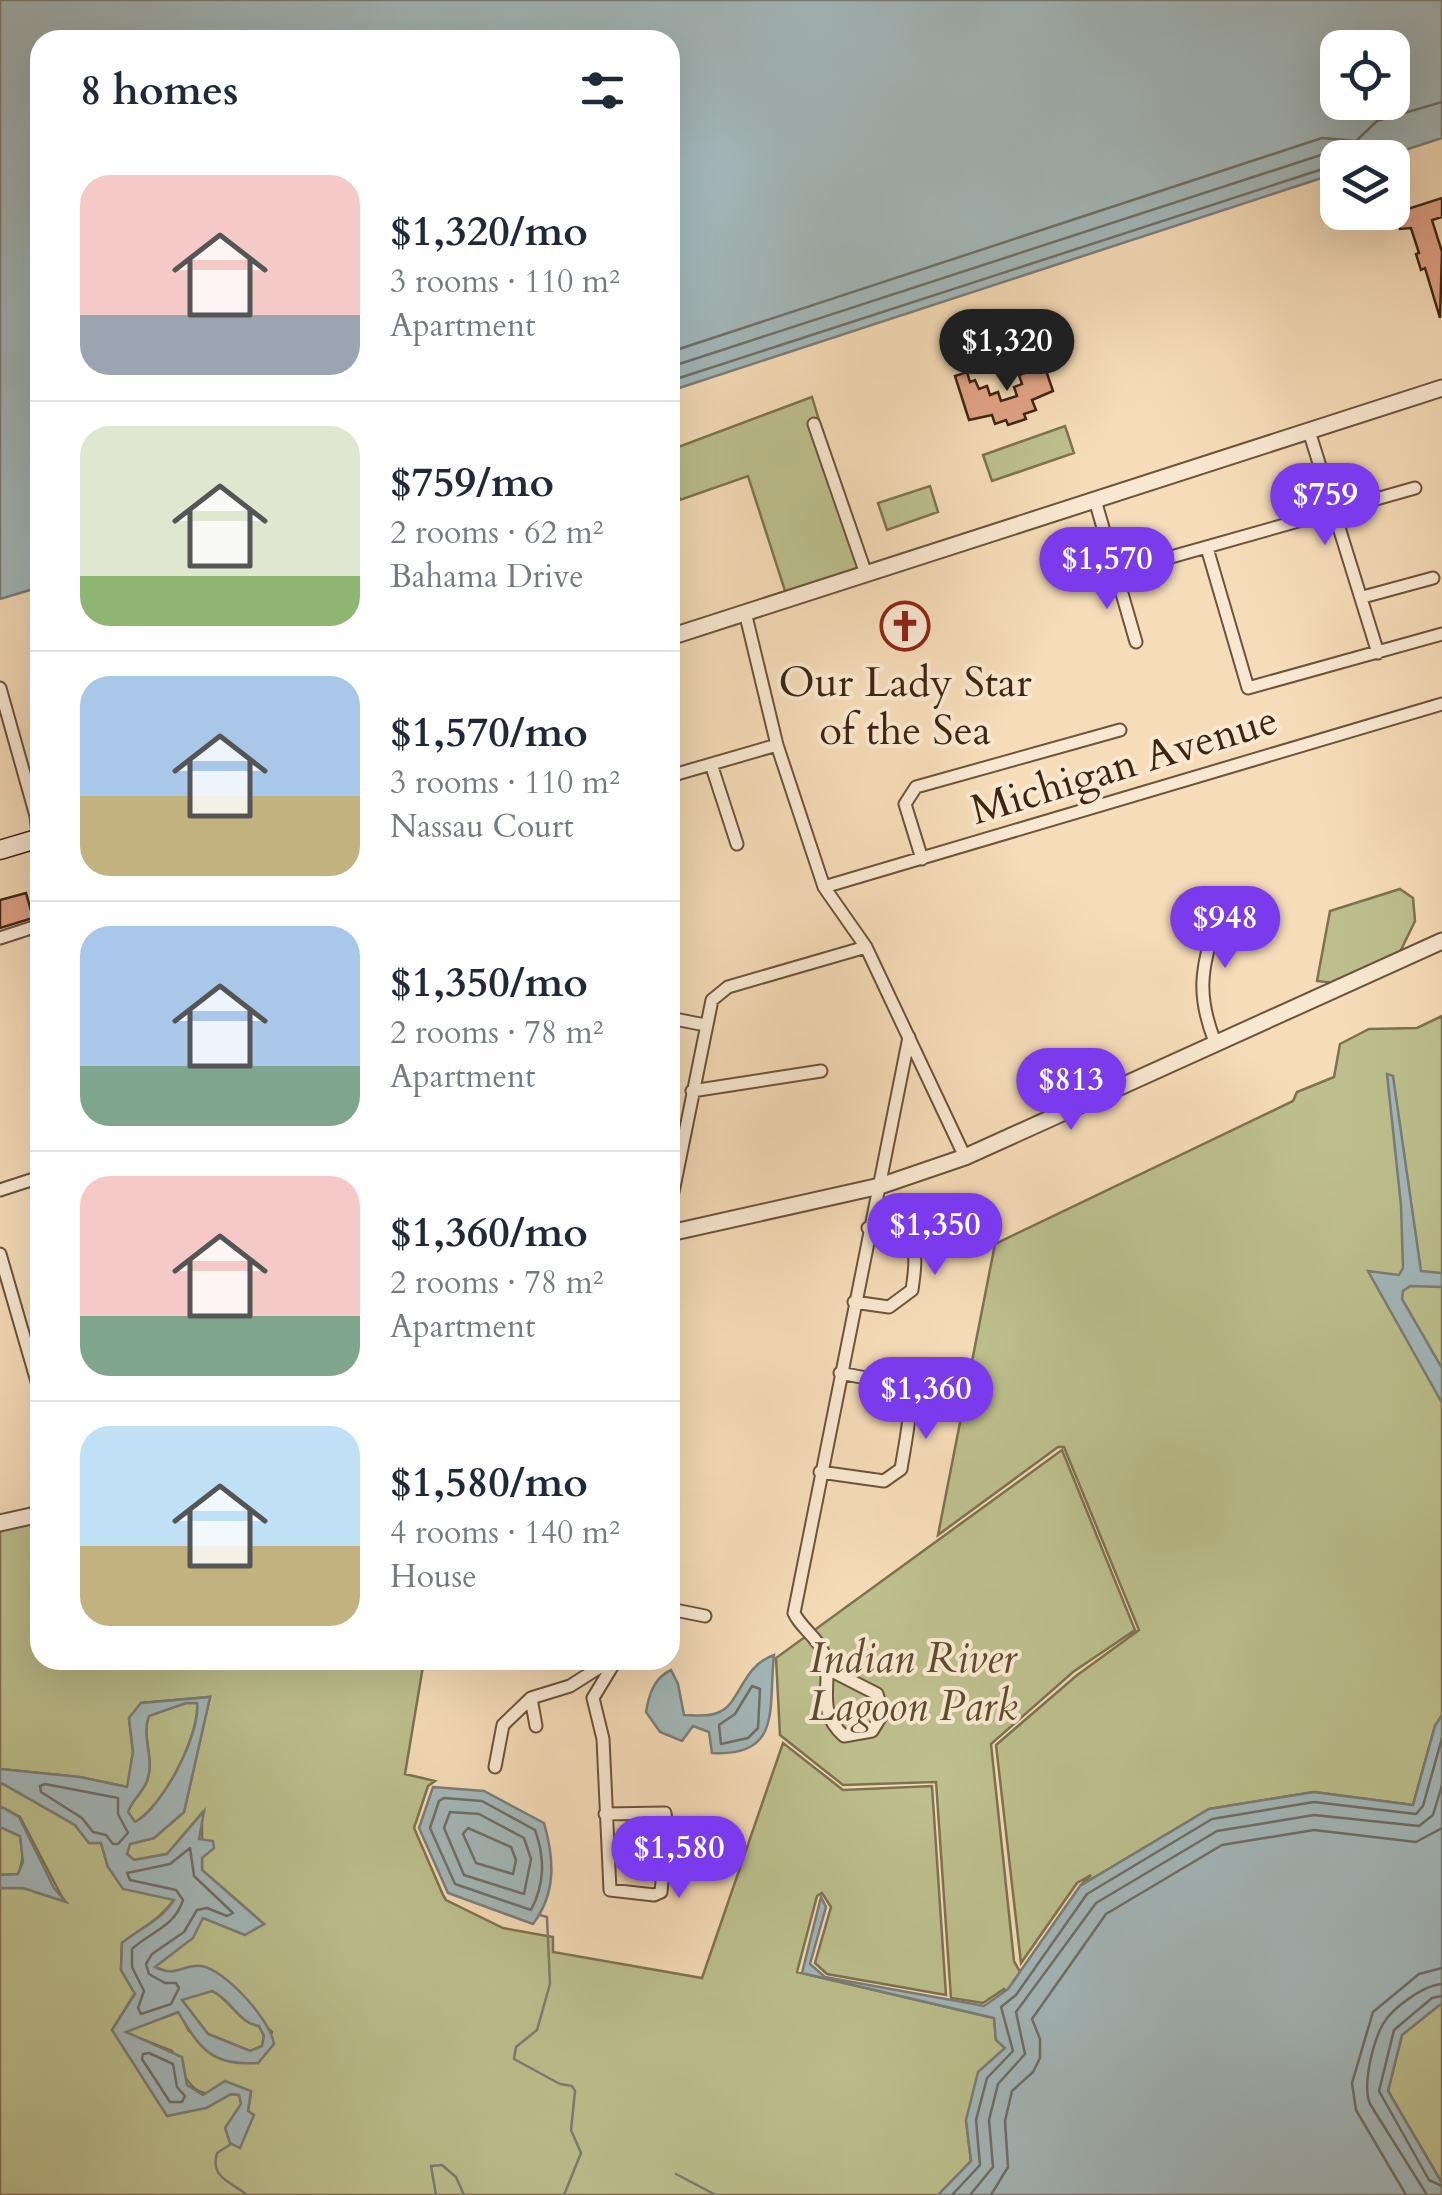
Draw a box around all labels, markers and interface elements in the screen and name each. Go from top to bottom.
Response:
map controls [1320,30,1410,230]
button: locate [1320,30,1410,120]
text: 8 homes [80,62,238,119]
icon: filters [575,63,630,118]
button: layers [1320,140,1410,230]
text: $1,320/mo [390,203,588,260]
icon: home [160,215,280,335]
text: 3 rooms · 110 m² [390,260,620,304]
text: Apartment [390,304,535,348]
pin: $1,320 [926,309,1088,394]
text: $1,320 [961,319,1053,363]
text: $759/mo [390,454,554,511]
pin: $759 [1266,463,1384,548]
icon: home [160,466,280,586]
text: $759 [1292,473,1358,517]
text: 2 rooms · 62 m² [390,511,603,555]
pin: $1,570 [1026,527,1188,612]
text: $1,570 [1061,537,1153,581]
text: Bahama Drive [390,555,584,599]
church icon: Our Lady Star of the Sea [879,600,931,652]
place label: Our Lady Star of the Sea [778,654,1032,759]
street label: Michigan Avenue [963,691,1285,839]
text: $1,570/mo [390,704,588,761]
icon: home [160,716,280,836]
text: 3 rooms · 110 m² [390,761,620,805]
text: Nassau Court [390,805,574,849]
pin: $948 [1166,886,1284,971]
text: $948 [1192,896,1258,940]
text: $1,350/mo [390,954,588,1011]
icon: home [160,966,280,1086]
text: 2 rooms · 78 m² [390,1011,603,1055]
pin: $813 [1012,1048,1130,1133]
text: Apartment [390,1055,535,1099]
text: $813 [1038,1058,1104,1102]
pin: $1,350 [854,1193,1016,1278]
text: $1,350 [889,1203,981,1247]
text: $1,360/mo [390,1204,588,1261]
icon: home [160,1216,280,1336]
text: 2 rooms · 78 m² [390,1261,603,1305]
text: Apartment [390,1305,535,1349]
pin: $1,360 [845,1357,1007,1442]
text: $1,360 [880,1367,972,1411]
text: $1,580/mo [390,1454,588,1511]
icon: home [160,1466,280,1586]
text: 4 rooms · 140 m² [390,1511,620,1555]
text: House [390,1555,477,1599]
park label: Indian River Lagoon Park [808,1630,1018,1735]
pin: $1,580 [598,1816,760,1901]
text: $1,580 [633,1826,725,1870]

